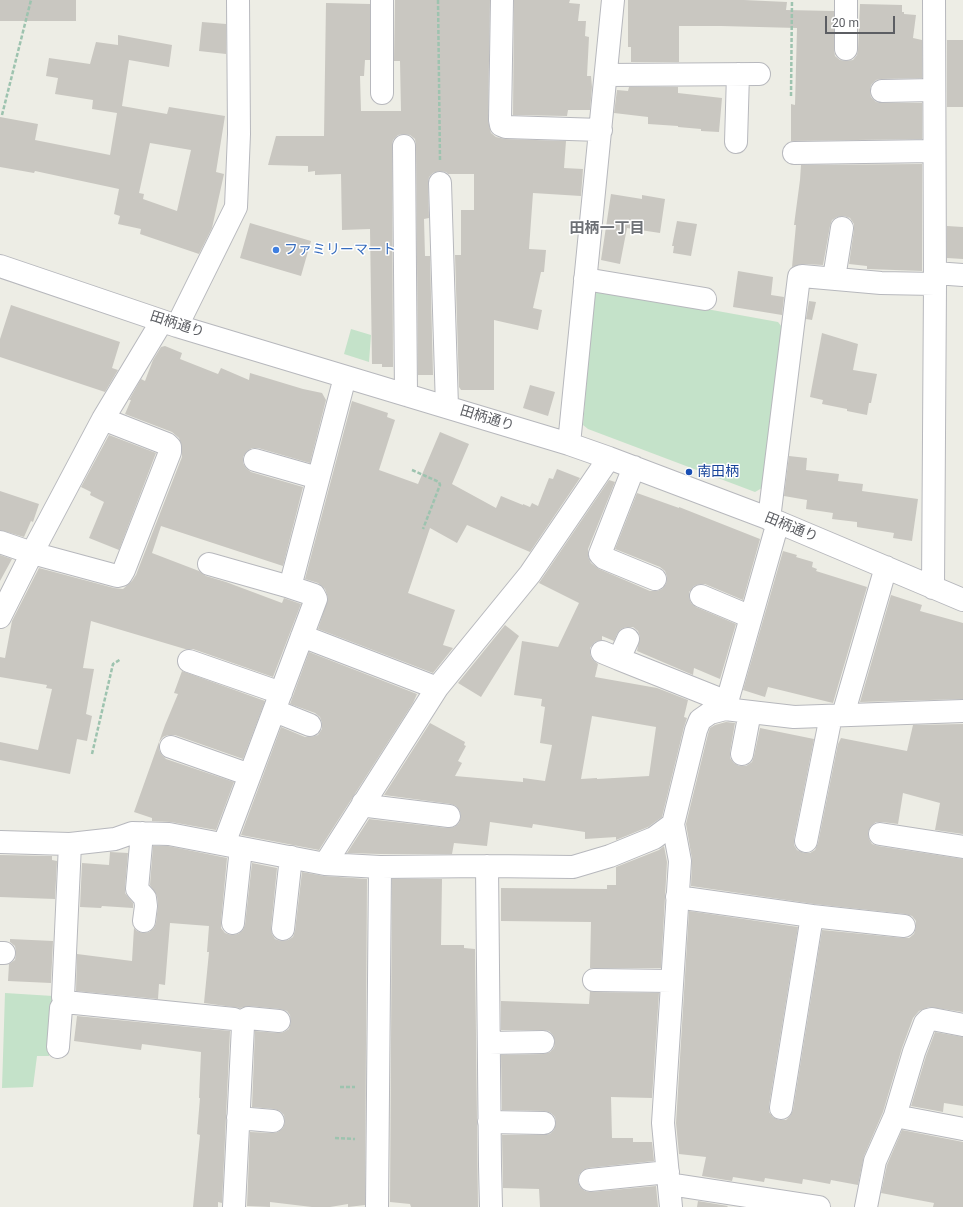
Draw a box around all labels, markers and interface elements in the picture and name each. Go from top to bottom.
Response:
scale bar [827,8,897,34]
text: 20 m [832,16,859,30]
district label: 田柄一丁目 [570,220,644,238]
place label: ファミリーマート [284,242,396,258]
marker: ファミリーマート [271,245,281,255]
street label: 田柄通り [148,308,206,342]
street label: 田柄通り [458,403,516,435]
place label: 南田柄 [697,464,739,480]
marker: 南田柄 [684,467,694,477]
street label: 田柄通り [762,510,820,546]

